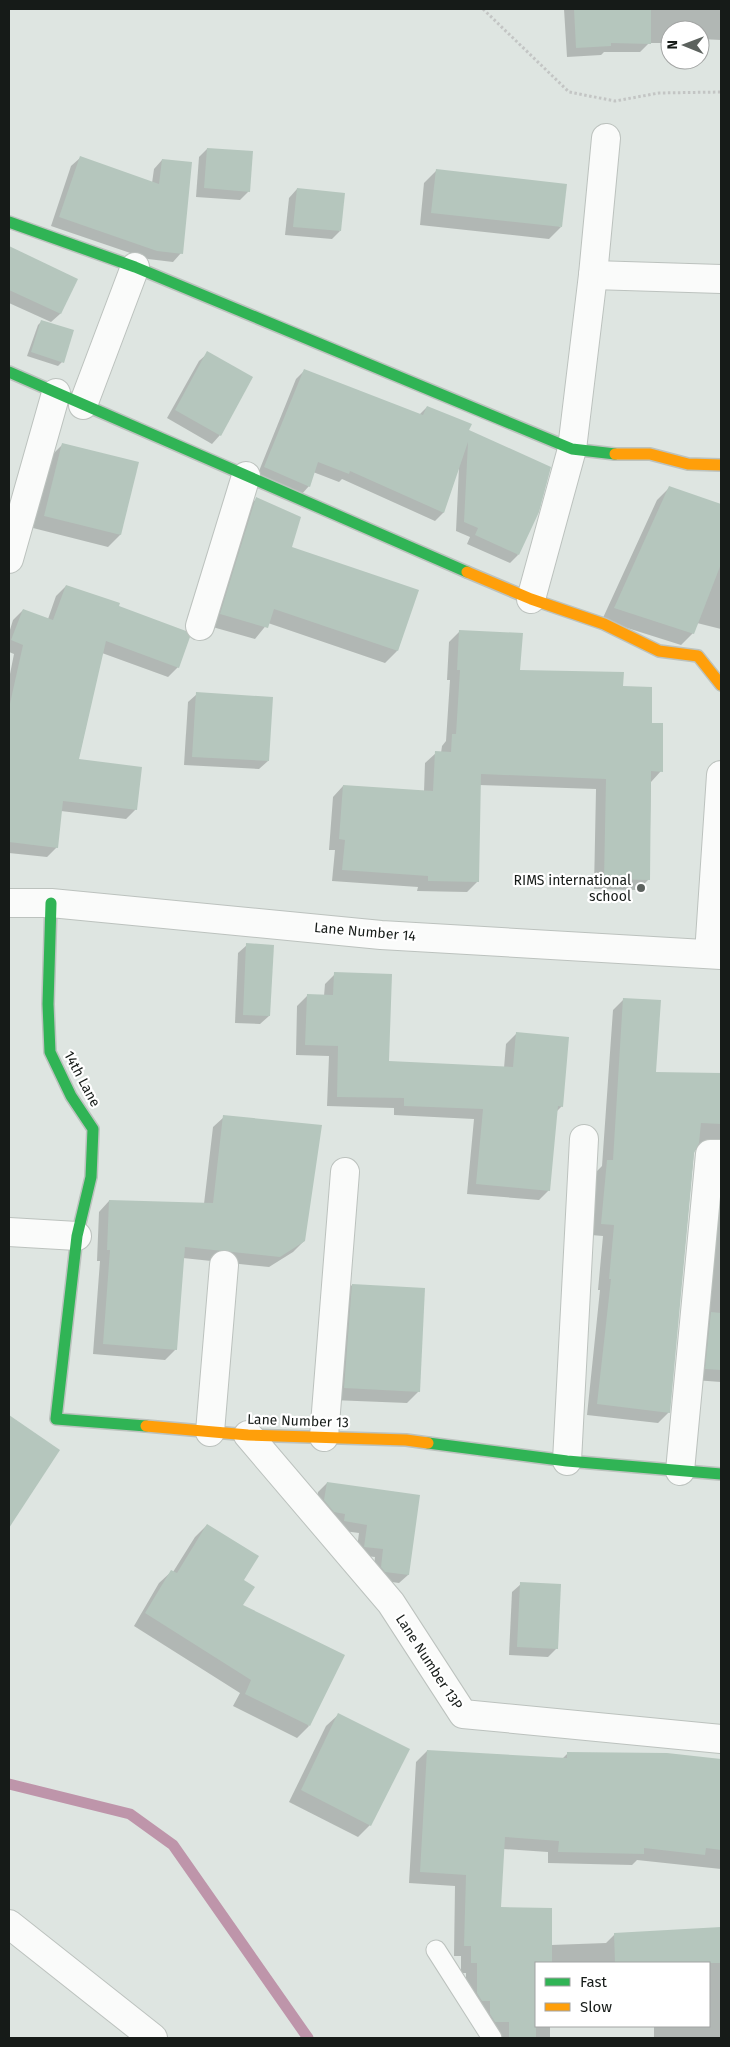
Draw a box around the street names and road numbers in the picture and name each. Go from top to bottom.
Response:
street label: Lane Number 14 [313,919,417,945]
street label: 14th Lane [60,1048,104,1110]
street label: Lane Number 13 [247,1411,349,1431]
street label: Lane Number 13P [392,1611,466,1713]

